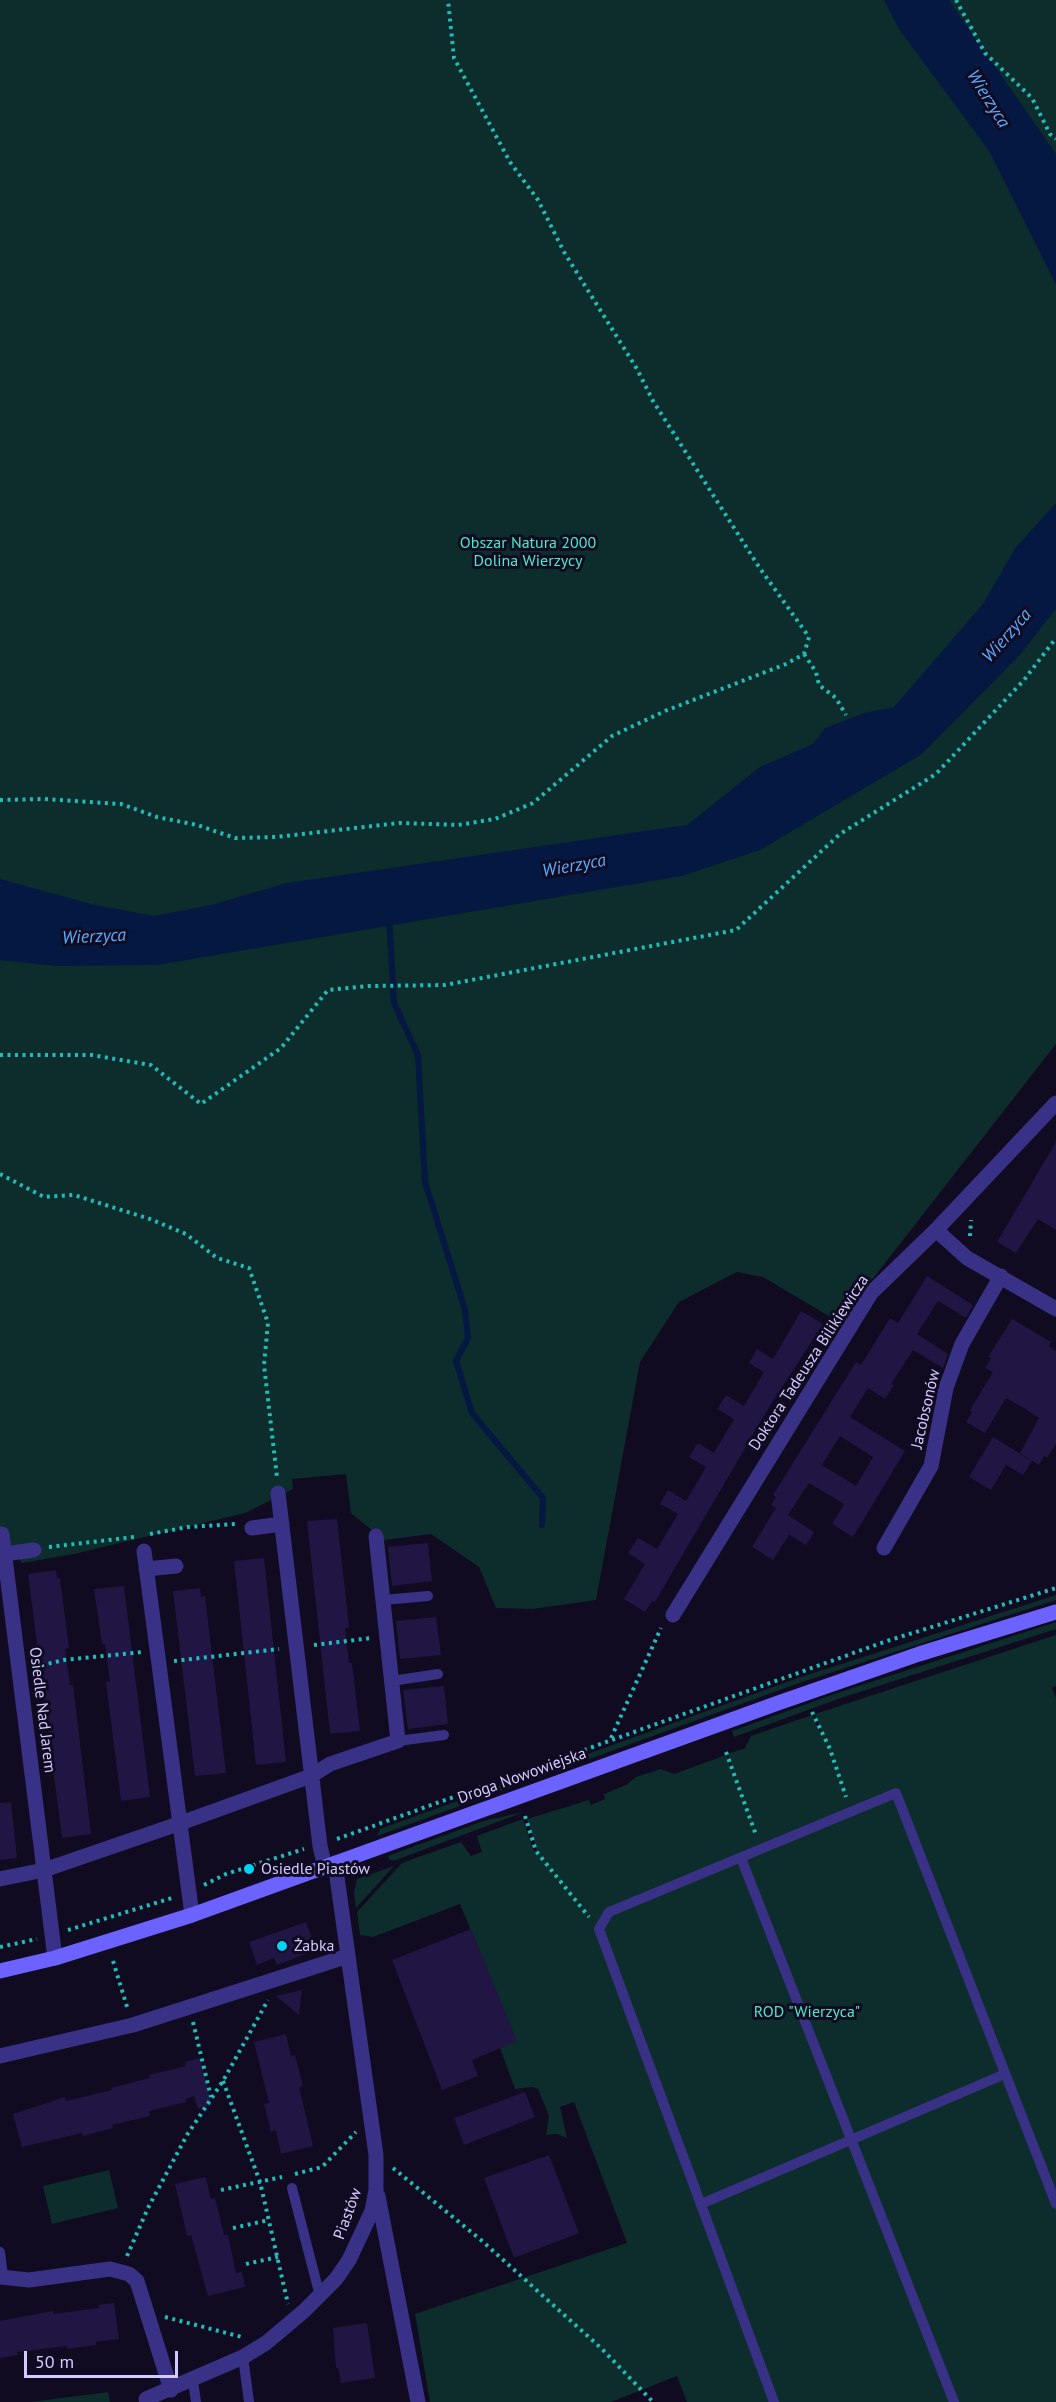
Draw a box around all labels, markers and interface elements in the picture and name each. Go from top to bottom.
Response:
water label: Wierzyca [962,66,1014,132]
park label: Obszar Natura 2000 Dolina Wierzycy [460,533,596,571]
water label: Wierzyca [978,605,1036,667]
water label: Wierzyca [541,850,607,882]
water label: Wierzyca [61,925,127,949]
street label: Doktora Tadeusza Bilikiewicza [745,1272,873,1454]
street label: Jacobsonów [908,1367,944,1451]
street label: Osiedle Nad Jarem [25,1646,59,1774]
street label: Droga Nowowiejska [455,1744,589,1808]
place label: Osiedle Piastów [261,1859,370,1879]
marker: Osiedle Piastów [242,1862,256,1876]
place label: Żabka [294,1936,335,1956]
marker: Żabka [275,1939,289,1953]
park label: ROD "Wierzyca" [754,2002,860,2022]
street label: Piastów [330,2186,366,2242]
scale bar [27,2339,182,2377]
text: 50 m [35,2350,74,2373]

